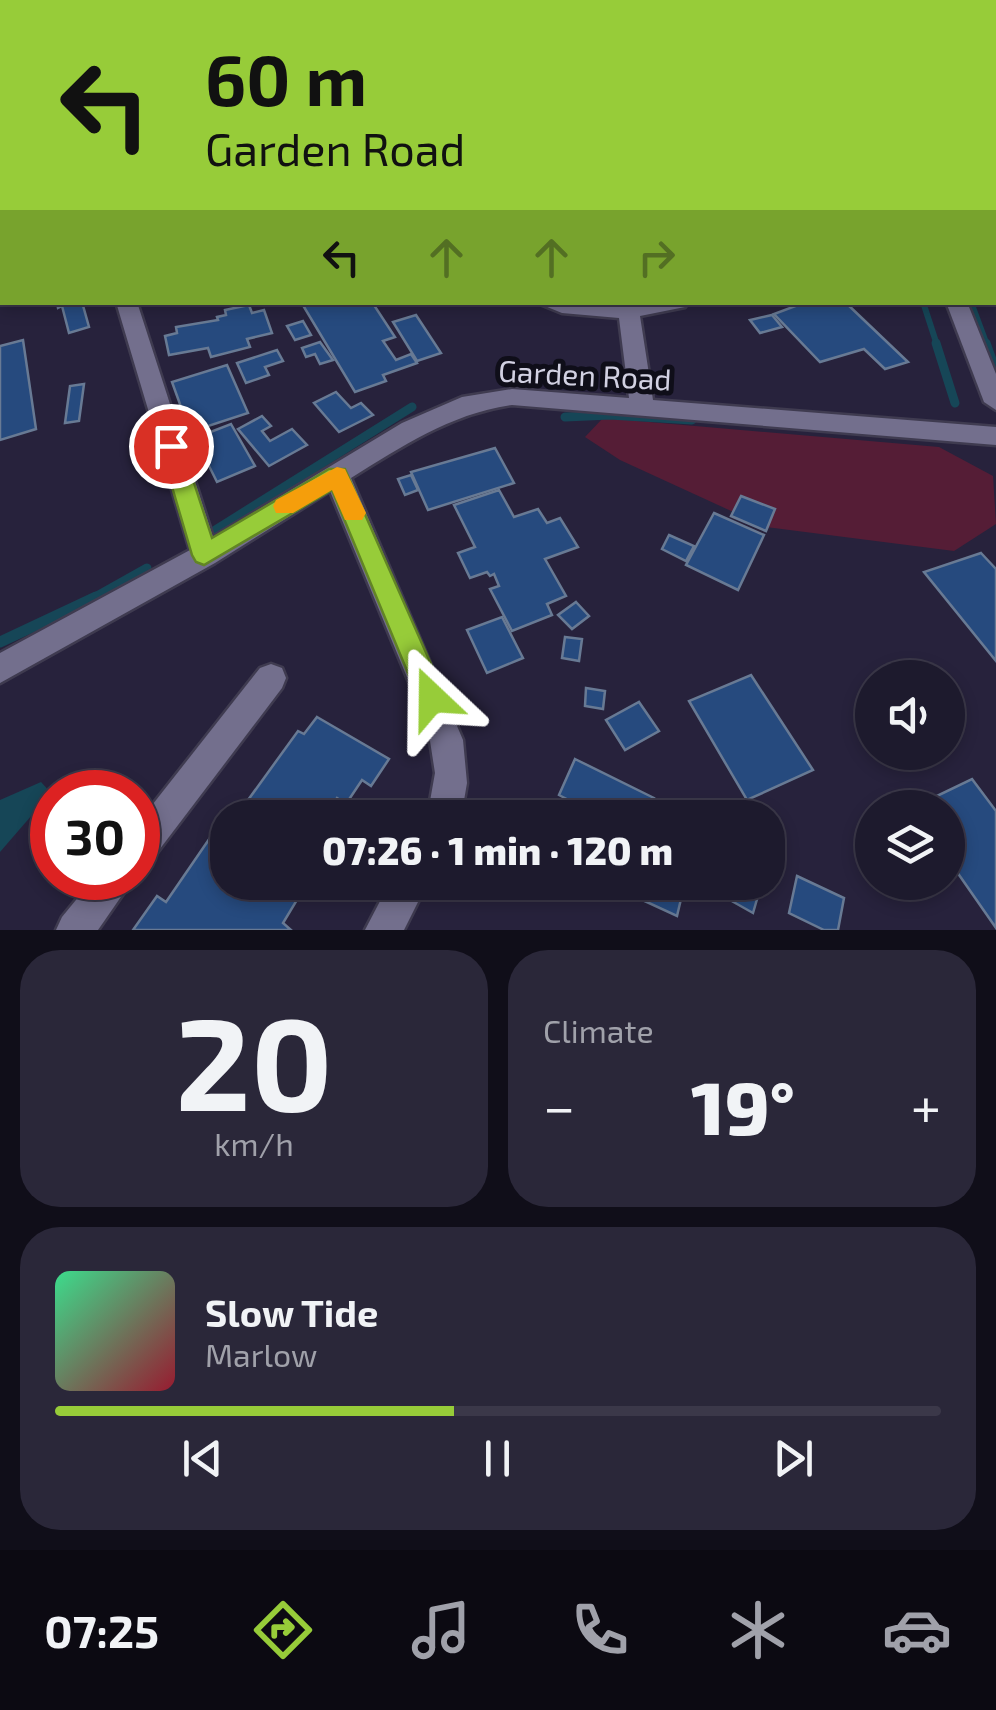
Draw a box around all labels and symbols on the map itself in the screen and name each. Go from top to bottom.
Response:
street label: Garden Road [497,351,673,397]
pin [129,404,214,489]
position arrow [380,646,484,750]
speed limit sign: 30 [30,770,160,900]

